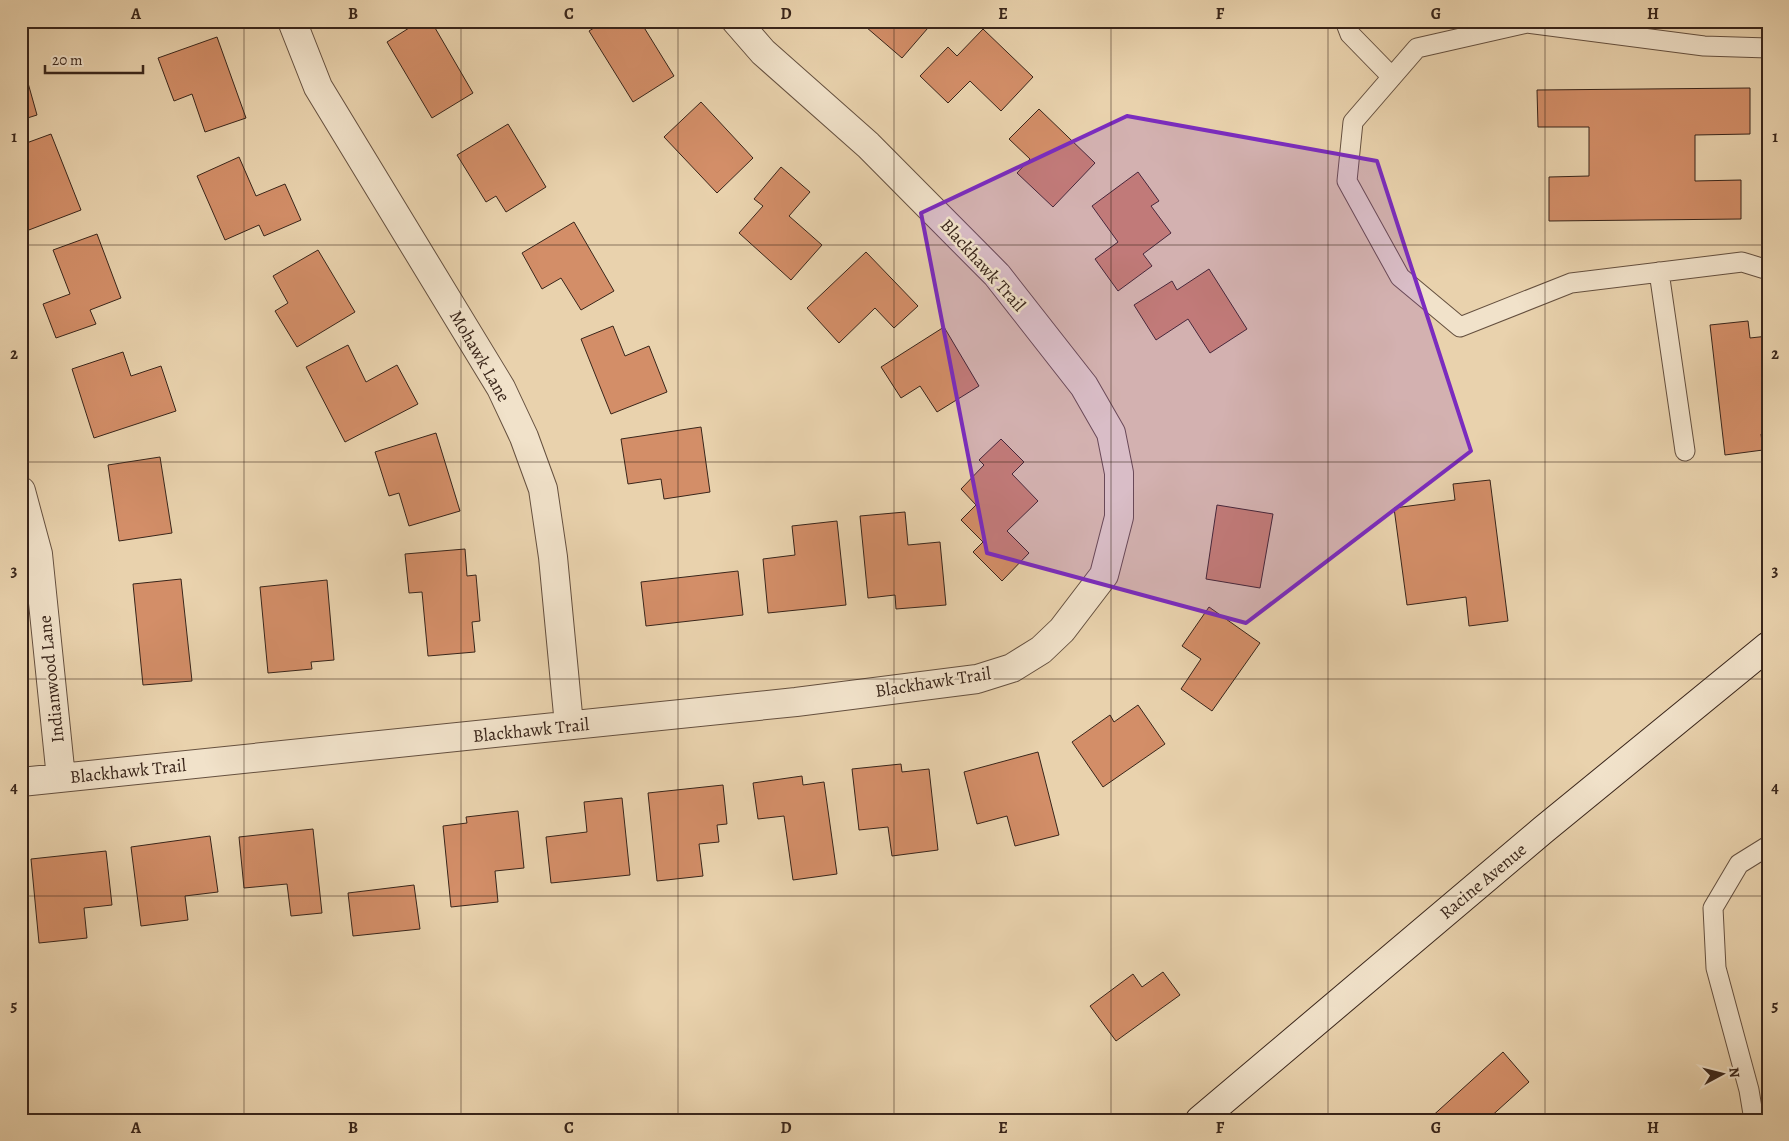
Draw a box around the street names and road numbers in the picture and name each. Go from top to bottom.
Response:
street label: Blackhawk Trail [935,214,1031,317]
street label: Mohawk Lane [444,306,516,406]
street label: Indianwood Lane [32,614,70,744]
street label: Blackhawk Trail [873,661,993,703]
street label: Blackhawk Trail [472,712,591,748]
street label: Blackhawk Trail [69,753,188,789]
street label: Racine Avenue [1434,837,1532,925]

